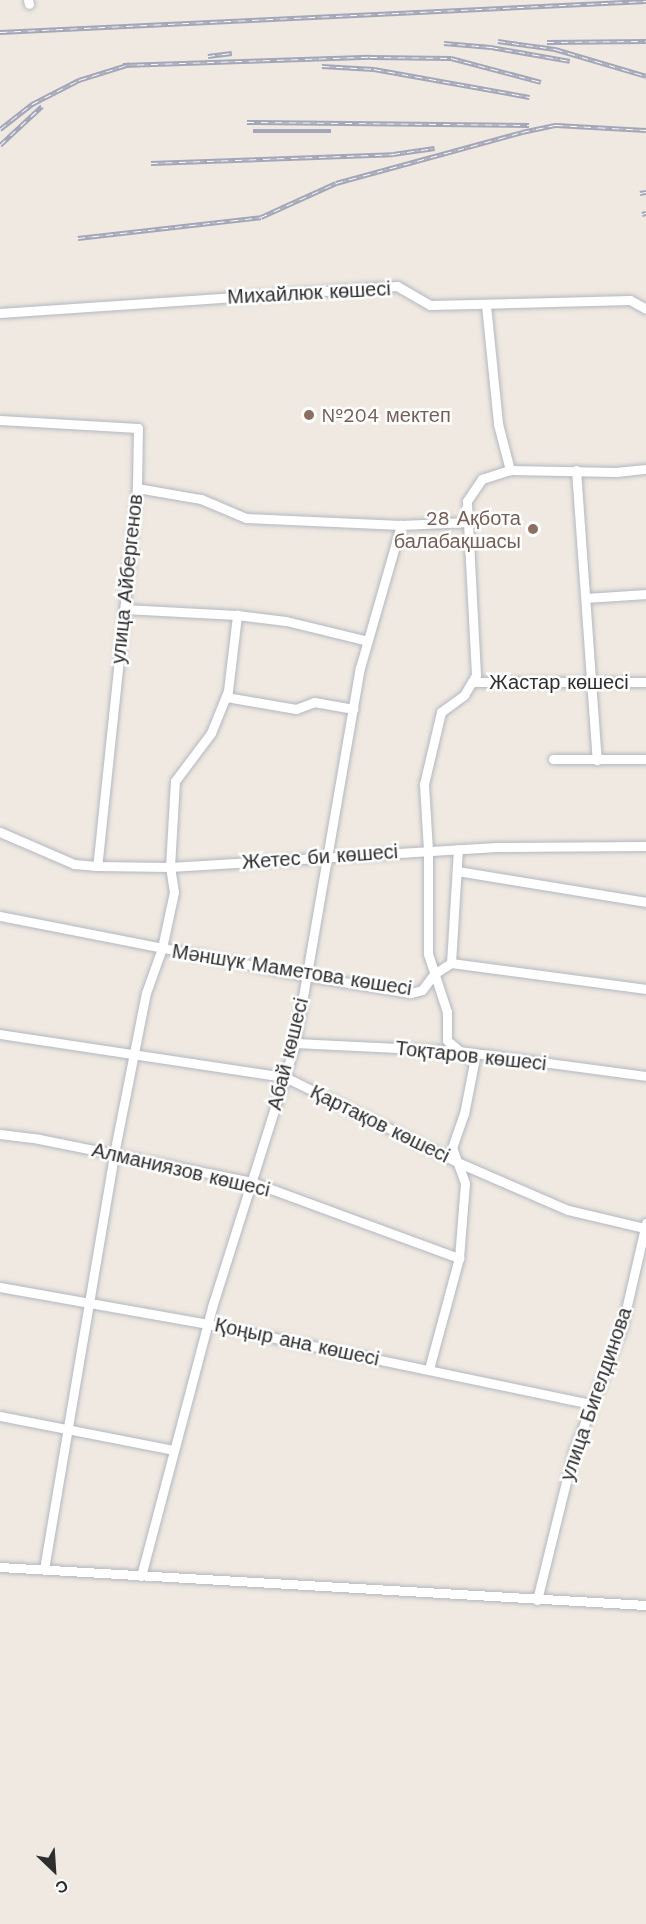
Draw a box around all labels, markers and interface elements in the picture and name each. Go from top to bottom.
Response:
street label: Михайлюк көшесі [227,277,391,309]
place label: №204 мектеп [321,403,451,427]
marker: №204 мектеп [302,408,316,422]
street label: улица Айбергенов [106,493,148,665]
place label: 28 Ақбота балабақшасы [394,506,521,553]
marker: 28 Ақбота балабақшасы [526,522,540,536]
street label: Жастар көшесі [489,670,629,694]
street label: Жетес би көшесі [241,840,399,874]
street label: Мәншүк Маметова көшесі [170,939,414,1001]
street label: Абай көшесі [262,995,314,1113]
street label: Тоқтаров көшесі [394,1036,548,1076]
street label: Қартақов көшесі [306,1080,454,1168]
street label: Алманиязов көшесі [90,1138,272,1202]
street label: улица Бигелдинова [555,1304,637,1484]
street label: Қоңыр ана көшесі [212,1313,382,1371]
north arrow [24,1840,84,1900]
text: С [53,1876,71,1898]

